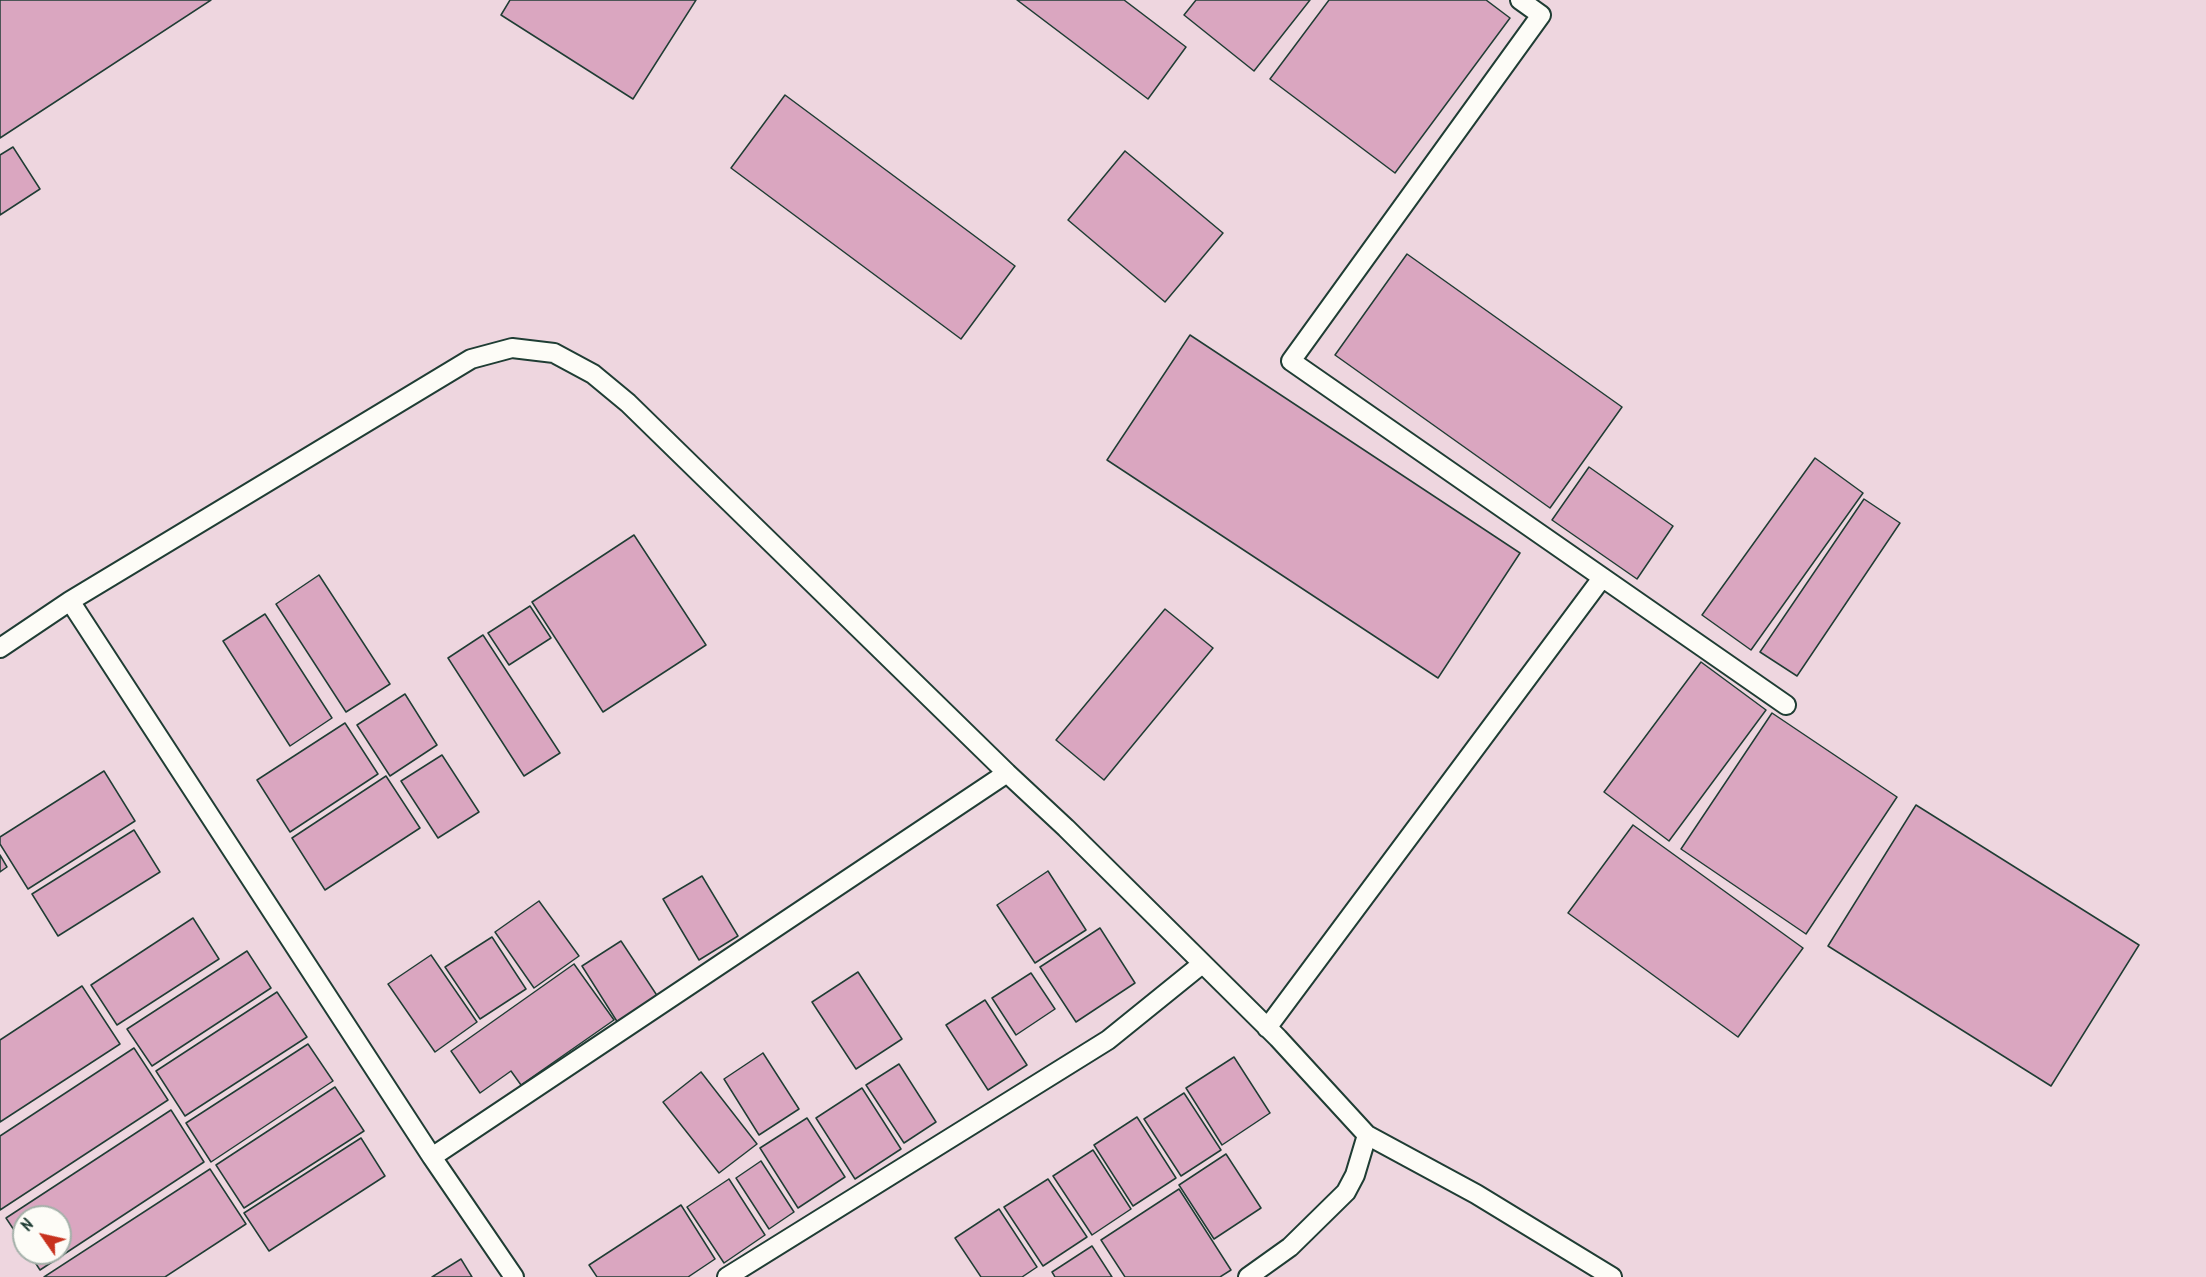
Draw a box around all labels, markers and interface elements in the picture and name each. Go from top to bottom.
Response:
north arrow [12,1205,72,1265]
text: N [15,1215,42,1237]

